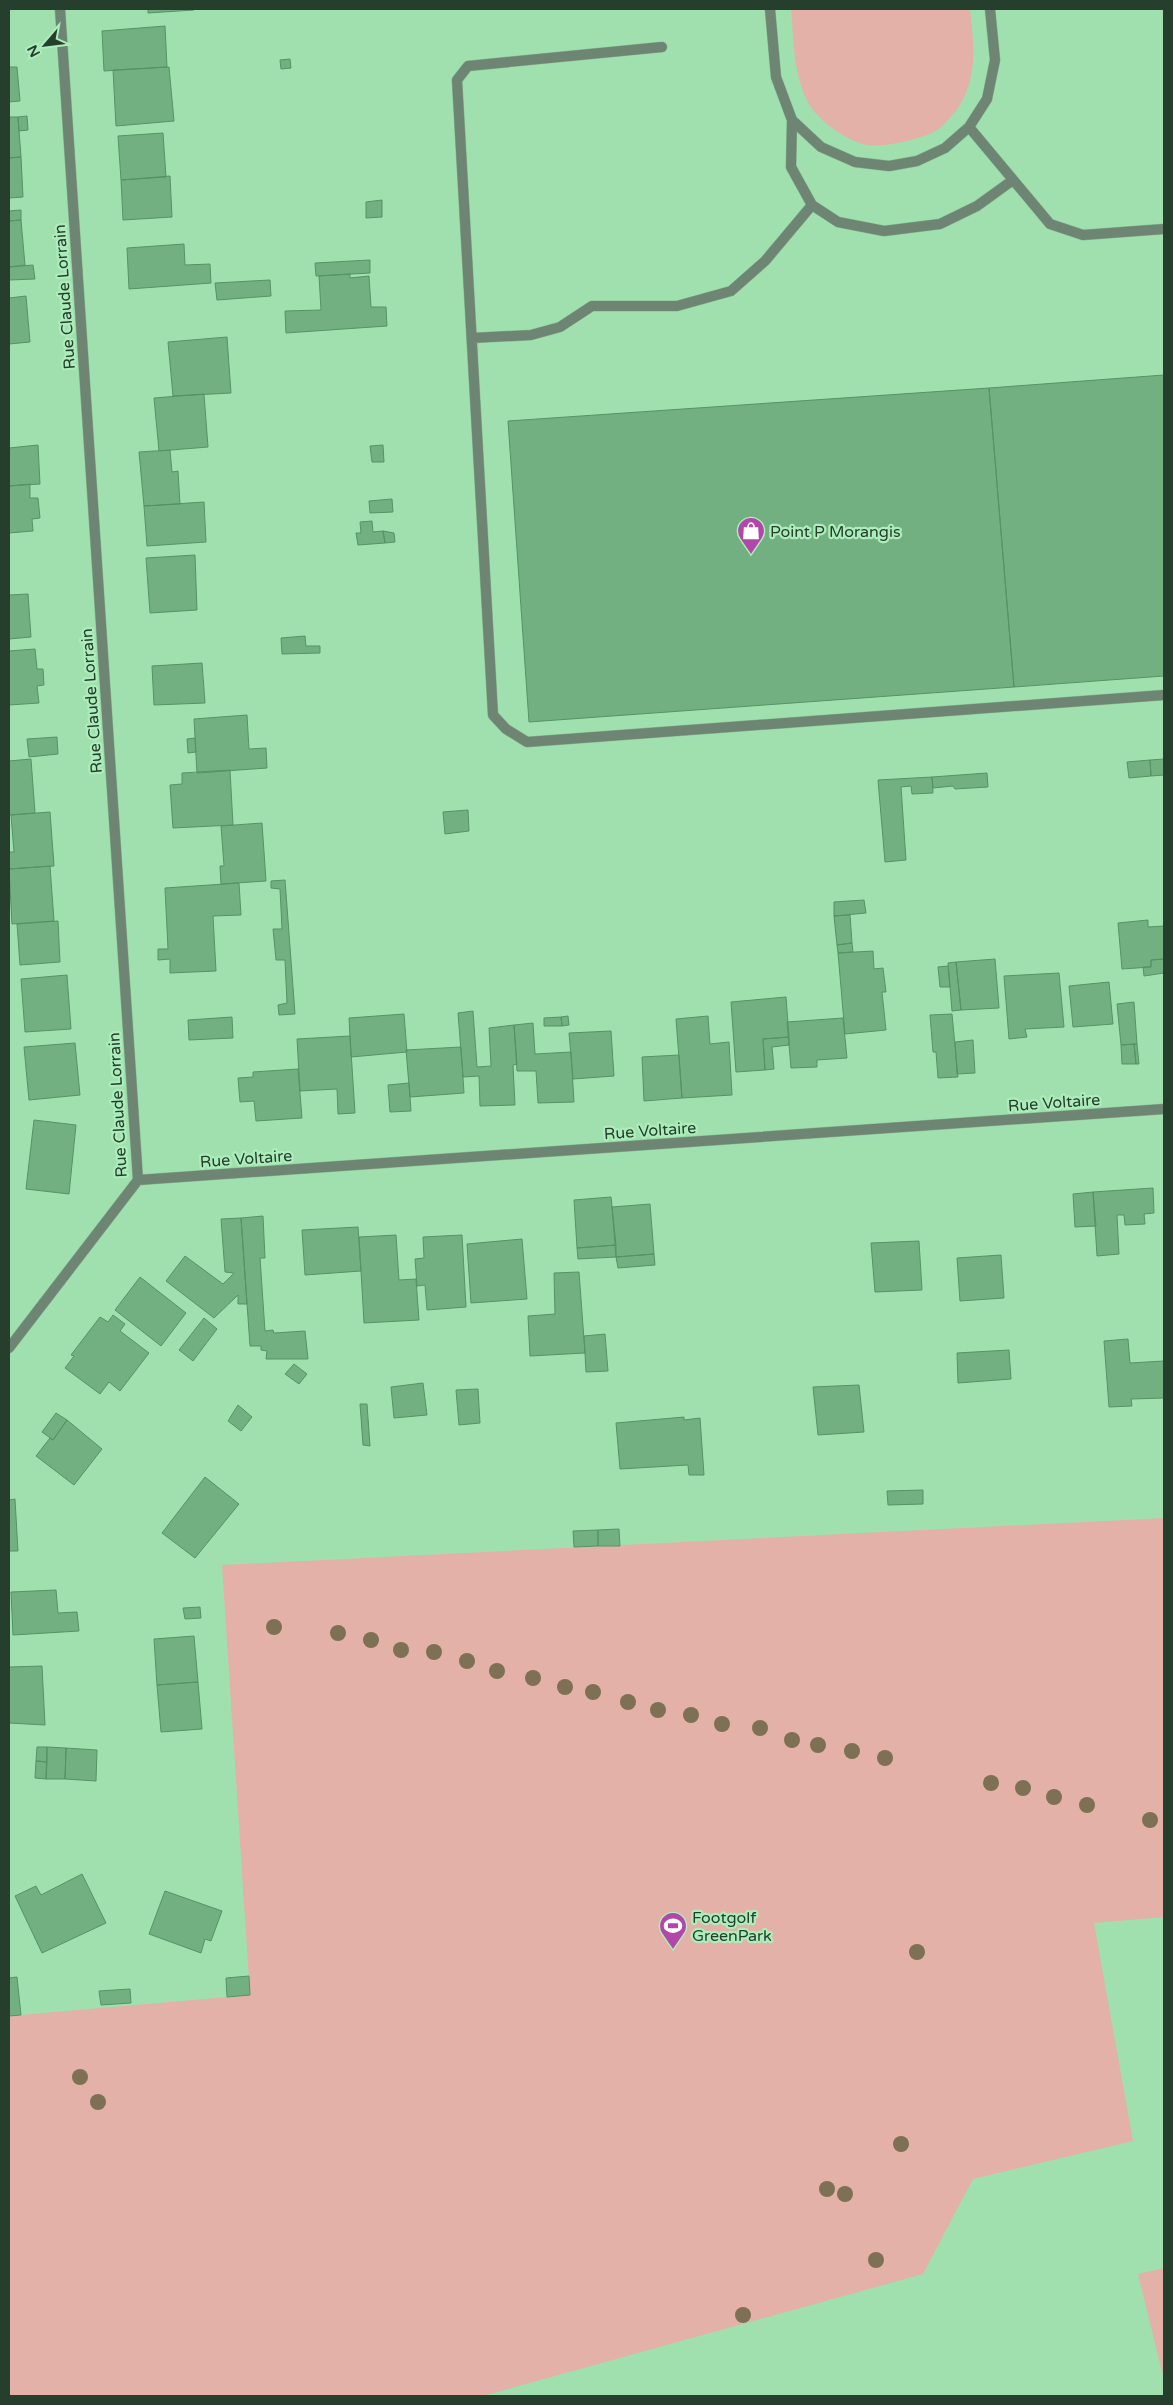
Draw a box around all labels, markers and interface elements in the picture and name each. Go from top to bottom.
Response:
north arrow [20,20,70,70]
text: N [24,42,44,60]
street label: Rue Claude Lorrain [50,224,80,370]
shop icon: Point P Morangis [736,516,766,555]
place label: Point P Morangis [770,522,901,542]
street label: Rue Claude Lorrain [77,628,107,774]
street label: Rue Claude Lorrain [104,1032,132,1178]
street label: Rue Voltaire [1007,1090,1101,1116]
street label: Rue Voltaire [603,1118,697,1144]
street label: Rue Voltaire [199,1146,293,1172]
place label: Footgolf GreenPark [692,1908,772,1946]
sports icon: Footgolf GreenPark [658,1911,688,1950]

